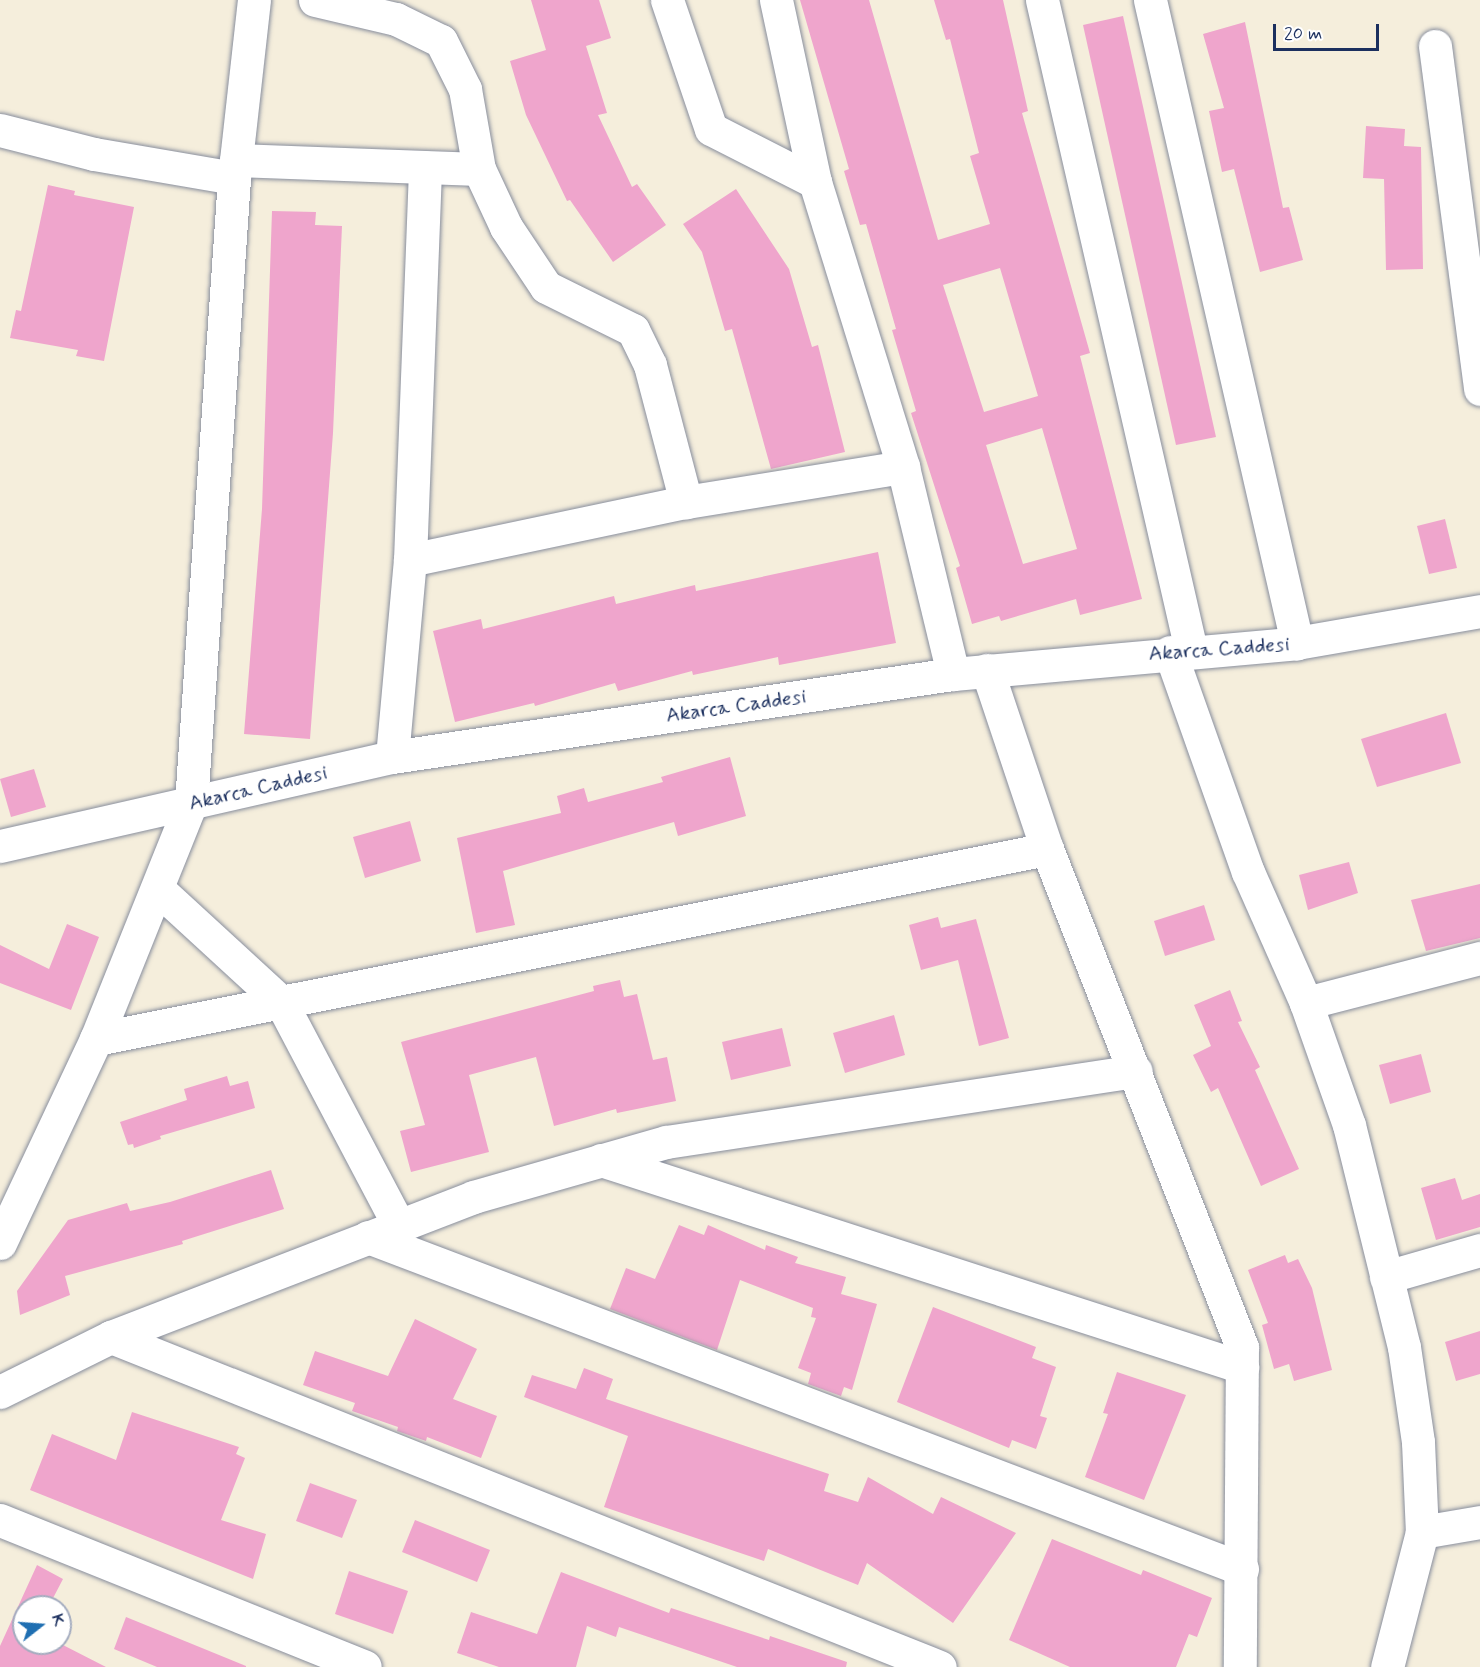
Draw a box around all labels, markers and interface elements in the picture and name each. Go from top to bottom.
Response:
scale bar [1276,12,1382,50]
text: 20 m [1284,22,1322,46]
street label: Akarca Caddesi [1148,632,1290,666]
street label: Akarca Caddesi [664,684,808,728]
street label: Akarca Caddesi [186,760,330,816]
north arrow [12,1595,72,1655]
text: K [46,1612,69,1629]

